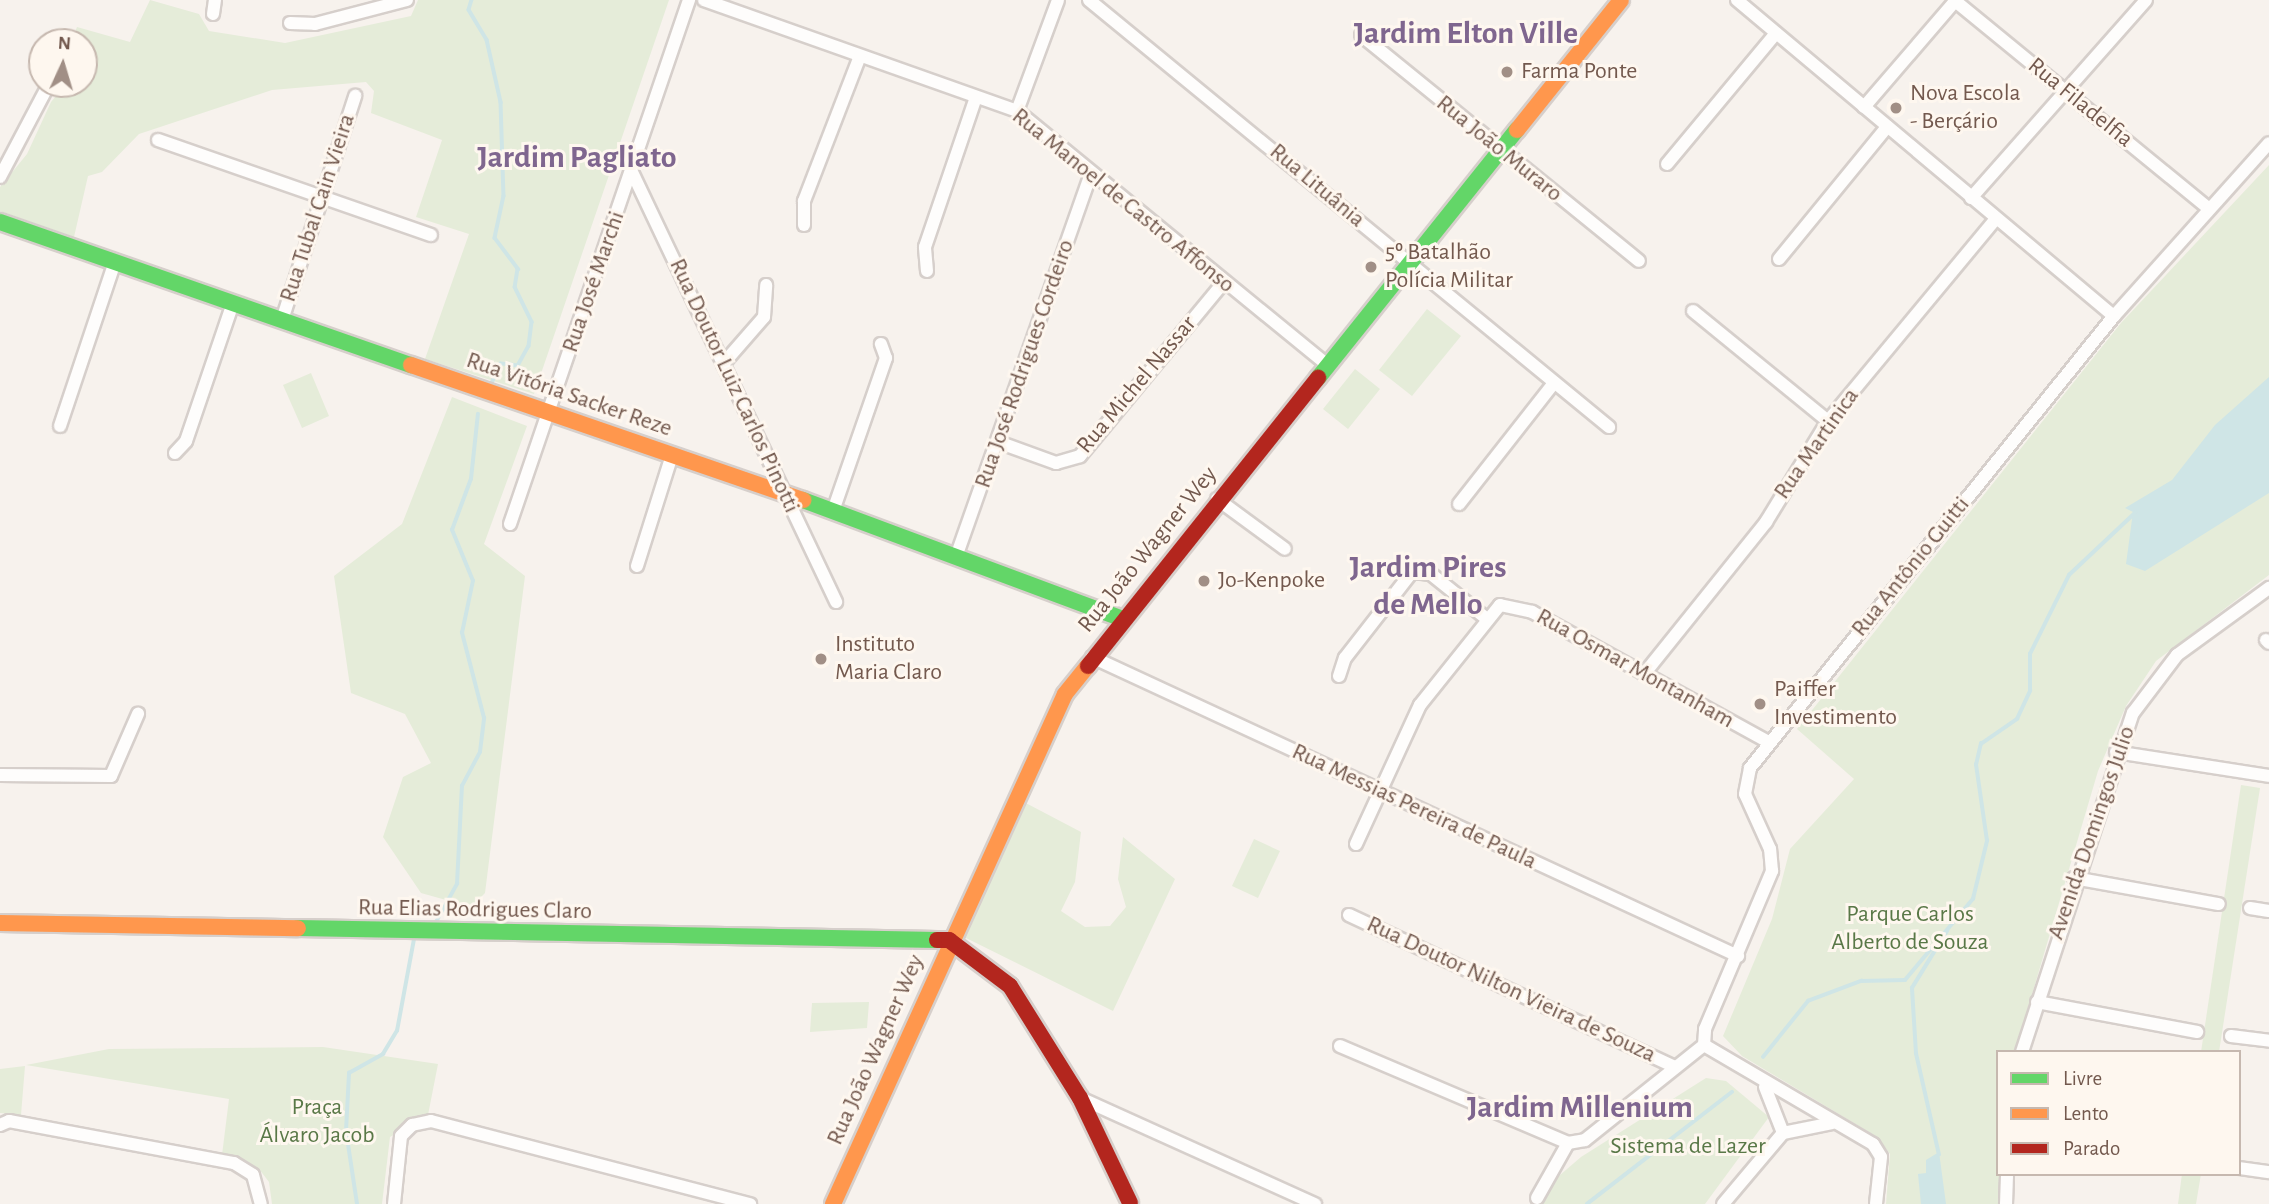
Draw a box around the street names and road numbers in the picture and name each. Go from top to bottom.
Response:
street label: Rua Filadelfia [2022,52,2138,154]
street label: Rua João Muraro [1430,89,1568,209]
street label: Rua Manoel de Castro Affonso [1006,102,1240,300]
street label: Rua Tubal Cain Vieira [274,110,362,306]
street label: Rua Lituânia [1263,138,1371,234]
street label: Rua José Marchi [556,208,632,356]
street label: Rua José Rodrigues Cordeiro [969,236,1081,492]
street label: Rua Doutor Luiz Carlos Pinotti [662,254,806,518]
street label: Rua Michel Nassar [1071,310,1203,460]
street label: Rua Vitória Sacker Reze [462,346,676,444]
street label: Rua Martinica [1768,383,1866,505]
street label: Rua João Wagner Wey [1072,461,1224,639]
street label: Rua Antônio Guitti [1846,491,1976,643]
street label: Rua Osmar Montanham [1531,603,1739,735]
street label: Avenida Domingos Julio [2042,723,2142,943]
street label: Rua Messias Pereira de Paula [1287,738,1541,876]
street label: Rua Elias Rodrigues Claro [358,894,592,926]
street label: Rua Doutor Nilton Vieira de Souza [1362,910,1660,1070]
street label: Rua João Wagner Wey [821,950,931,1150]

